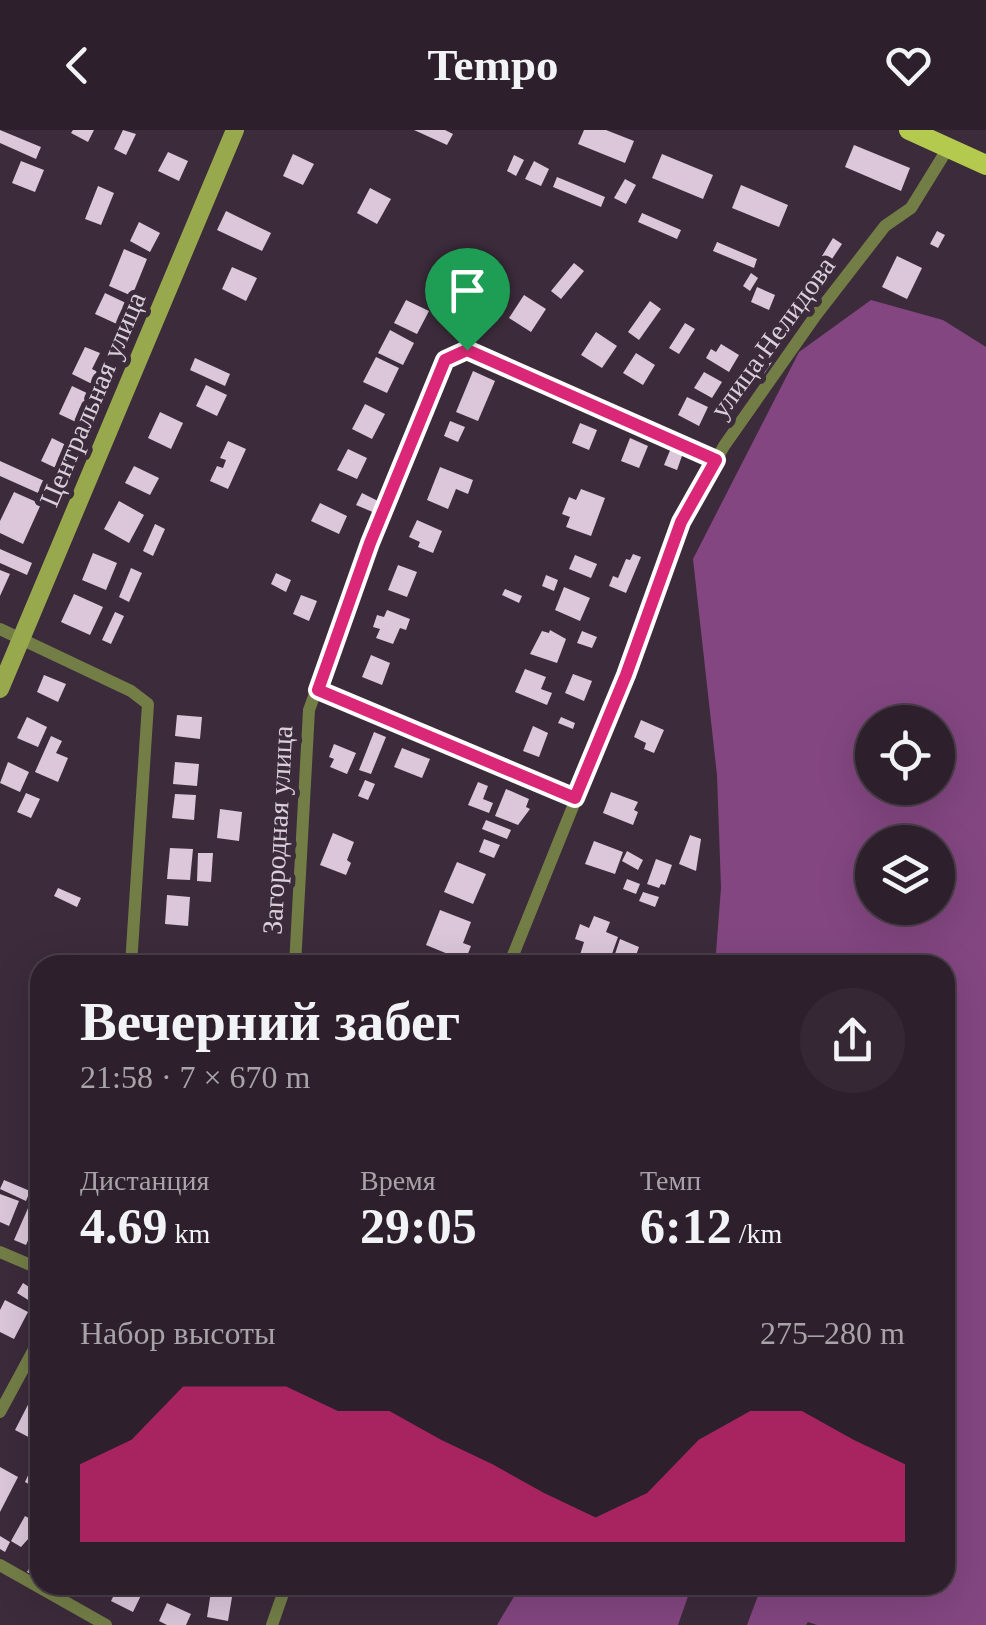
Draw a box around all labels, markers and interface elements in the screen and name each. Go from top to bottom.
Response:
icon: back [50,38,105,93]
icon: heart [881,38,936,93]
text: Tempo [428,40,558,90]
pin [425,248,510,351]
street label: улица Нелидова [704,250,841,424]
icon: arrive [440,263,495,318]
street label: Центральная улица [33,287,152,511]
map controls [855,705,955,925]
button: locate [855,705,955,805]
street label: Загородная улица [257,724,298,935]
button: layers [855,825,955,925]
button: share [800,988,905,1093]
text: Вечерний забег [80,991,460,1052]
text: 21:58 · 7 × 670 m [80,1059,310,1095]
text: Дистанция [80,1165,209,1196]
text: Время [360,1165,436,1196]
text: Темп [640,1165,701,1196]
text: 4.69 [80,1198,168,1254]
text: 29:05 [360,1198,477,1254]
text: 6:12 [640,1198,732,1254]
text: km [168,1218,210,1249]
text: /km [732,1218,782,1249]
text: Набор высоты [80,1315,275,1351]
text: 275–280 m [760,1315,905,1351]

